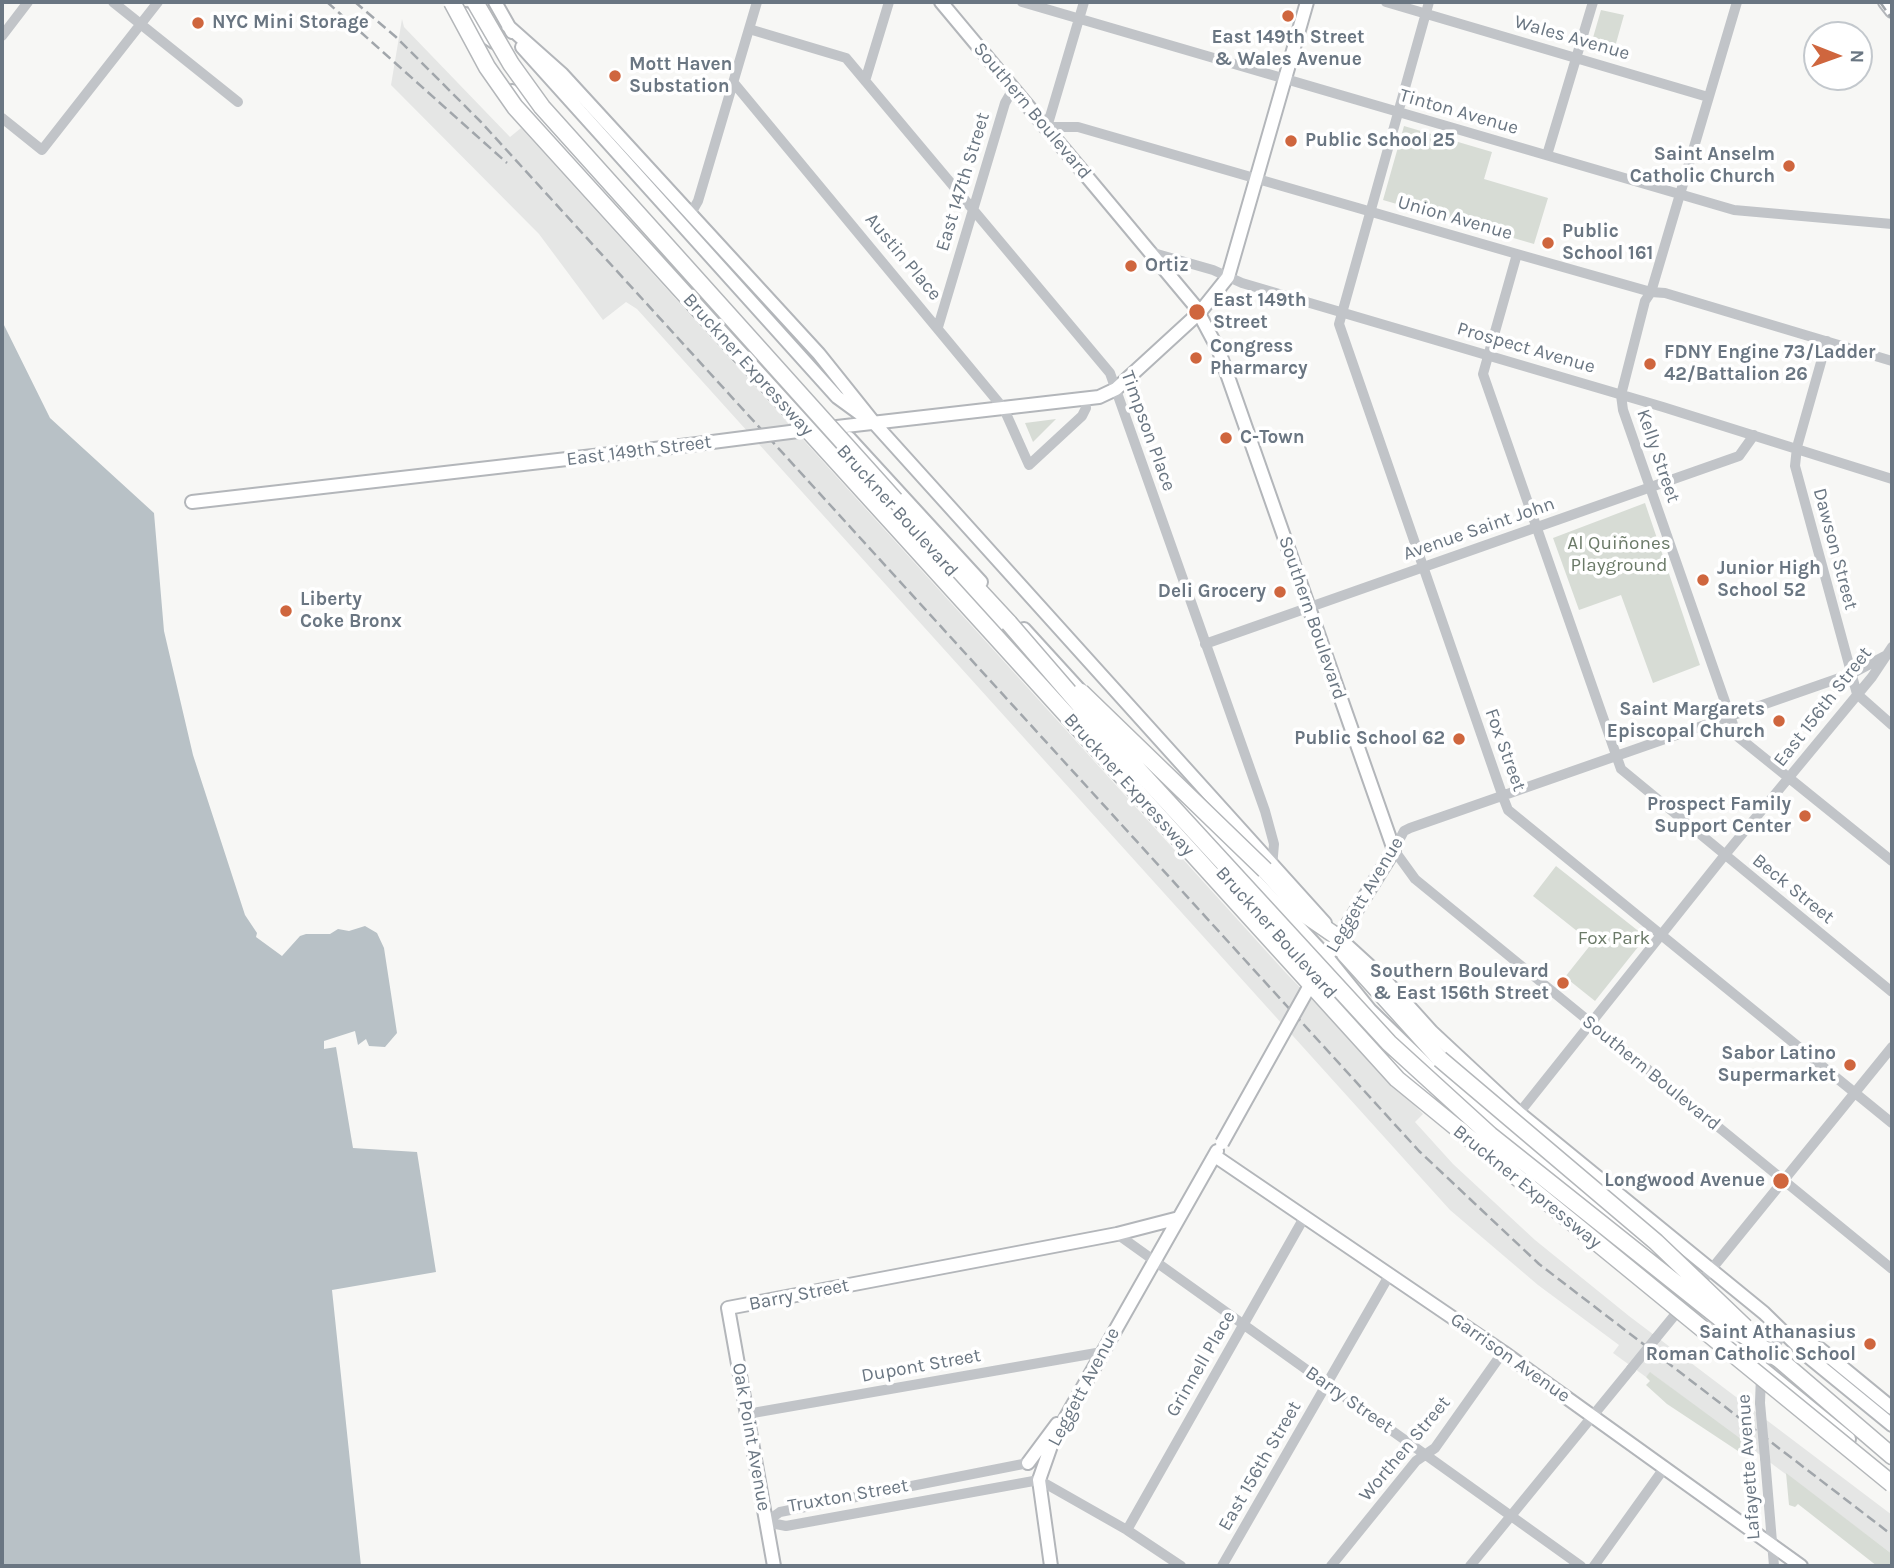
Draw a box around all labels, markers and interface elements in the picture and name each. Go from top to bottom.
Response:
marker: East 149th Street & Wales Avenue [1280,8,1296,24]
street label: Wales Avenue [1512,11,1632,65]
place label: NYC Mini Storage [212,12,369,34]
marker: NYC Mini Storage [190,15,206,31]
north arrow [1803,21,1873,91]
place label: East 149th Street & Wales Avenue [1211,27,1365,71]
street label: Southern Boulevard [968,38,1096,184]
text: N [1846,49,1868,63]
place label: Mott Haven Substation [629,54,732,98]
marker: Mott Haven Substation [607,68,623,84]
street label: Tinton Avenue [1397,84,1521,140]
street label: East 147th Street [931,110,995,254]
place label: Public School 25 [1305,130,1455,152]
marker: Public School 25 [1283,133,1299,149]
place label: Saint Anselm Catholic Church [1630,144,1775,188]
marker: Saint Anselm Catholic Church [1781,158,1797,174]
street label: Union Avenue [1395,191,1515,245]
street label: Austin Place [860,209,946,305]
place label: Public School 161 [1562,221,1653,265]
marker: Public School 161 [1540,235,1556,251]
place label: Ortiz [1145,255,1189,277]
marker: Ortiz [1123,258,1139,274]
street label: Bruckner Expressway [678,289,818,441]
place label: East 149th Street [1213,290,1307,334]
marker: East 149th Street [1187,302,1207,322]
street label: Prospect Avenue [1454,317,1598,379]
place label: Congress Pharmarcy [1210,336,1308,380]
place label: FDNY Engine 73/Ladder 42/Battalion 26 [1664,342,1876,386]
marker: Congress Pharmarcy [1188,350,1204,366]
marker: FDNY Engine 73/Ladder 42/Battalion 26 [1642,356,1658,372]
street label: Timpson Place [1116,368,1180,494]
street label: Kelly Street [1631,406,1685,506]
place label: C-Town [1240,427,1304,449]
marker: C-Town [1218,430,1234,446]
street label: East 149th Street [565,431,713,471]
street label: Bruckner Boulevard [832,440,962,582]
street label: Dawson Street [1808,486,1862,612]
street label: Avenue Saint John [1400,492,1558,566]
street label: Southern Boulevard [1273,533,1351,703]
park label: Al Quiñones Playground [1567,533,1671,577]
place label: Junior High School 52 [1717,558,1821,602]
marker: Junior High School 52 [1695,572,1711,588]
place label: Deli Grocery [1158,581,1266,603]
marker: Deli Grocery [1272,584,1288,600]
place label: Liberty Coke Bronx [300,589,402,633]
marker: Liberty Coke Bronx [278,603,294,619]
street label: East 156th Street [1769,642,1877,772]
place label: Saint Margarets Episcopal Church [1607,699,1765,743]
street label: Fox Street [1480,706,1530,794]
street label: Bruckner Expressway [1059,709,1199,861]
marker: Saint Margarets Episcopal Church [1771,713,1787,729]
place label: Public School 62 [1294,728,1445,750]
marker: Public School 62 [1451,731,1467,747]
place label: Prospect Family Support Center [1647,794,1791,838]
marker: Prospect Family Support Center [1797,808,1813,824]
street label: Leggett Avenue [1321,833,1409,957]
street label: Beck Street [1747,849,1839,929]
street label: Bruckner Boulevard [1211,862,1341,1004]
park label: Fox Park [1578,928,1650,950]
place label: Southern Boulevard & East 156th Street [1370,961,1549,1005]
marker: Southern Boulevard & East 156th Street [1555,975,1571,991]
street label: Southern Boulevard [1577,1010,1725,1136]
place label: Sabor Latino Supermarket [1717,1043,1836,1087]
marker: Sabor Latino Supermarket [1842,1057,1858,1073]
street label: Bruckner Expressway [1448,1120,1606,1254]
place label: Longwood Avenue [1604,1170,1765,1192]
marker: Longwood Avenue [1771,1171,1791,1191]
street label: Barry Street [747,1274,851,1316]
street label: Grinnell Place [1162,1307,1240,1421]
street label: Garrison Avenue [1446,1308,1574,1408]
place label: Saint Athanasius Roman Catholic School [1646,1322,1856,1366]
street label: Leggett Avenue [1043,1324,1125,1450]
marker: Saint Athanasius Roman Catholic School [1862,1336,1878,1352]
street label: Dupont Street [860,1344,982,1388]
street label: Oak Point Avenue [727,1361,775,1513]
street label: Barry Street [1301,1362,1397,1438]
street label: Worthen Street [1354,1392,1456,1506]
street label: Lafayette Avenue [1733,1393,1765,1541]
street label: East 156th Street [1214,1397,1306,1535]
street label: Truxton Street [786,1474,910,1518]

